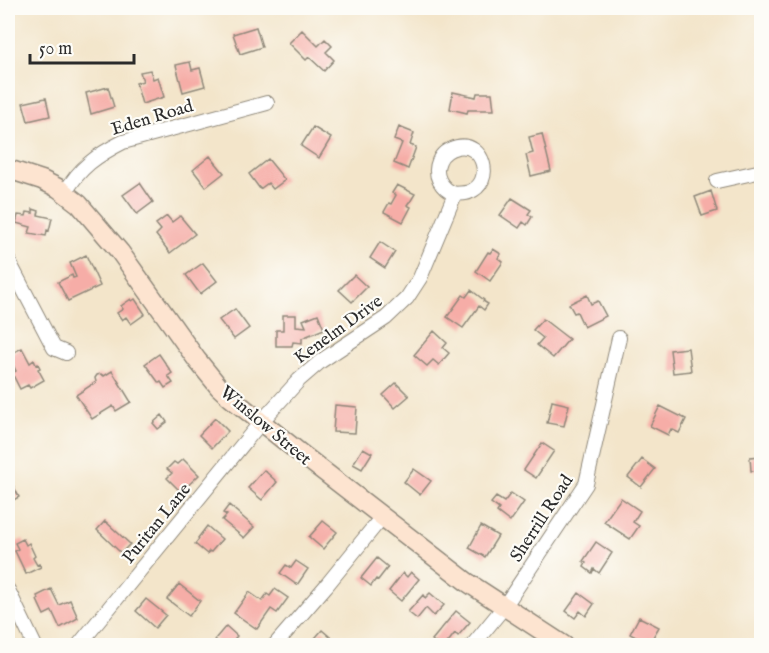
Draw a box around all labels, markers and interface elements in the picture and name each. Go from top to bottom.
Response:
scale bar [30,27,134,65]
text: 50 m [39,38,72,61]
street label: Eden Road [109,95,197,142]
street label: Kenelm Drive [290,290,388,370]
street label: Winslow Street [214,381,316,471]
street label: Sherrill Road [506,470,579,567]
street label: Puritan Lane [118,479,197,569]

